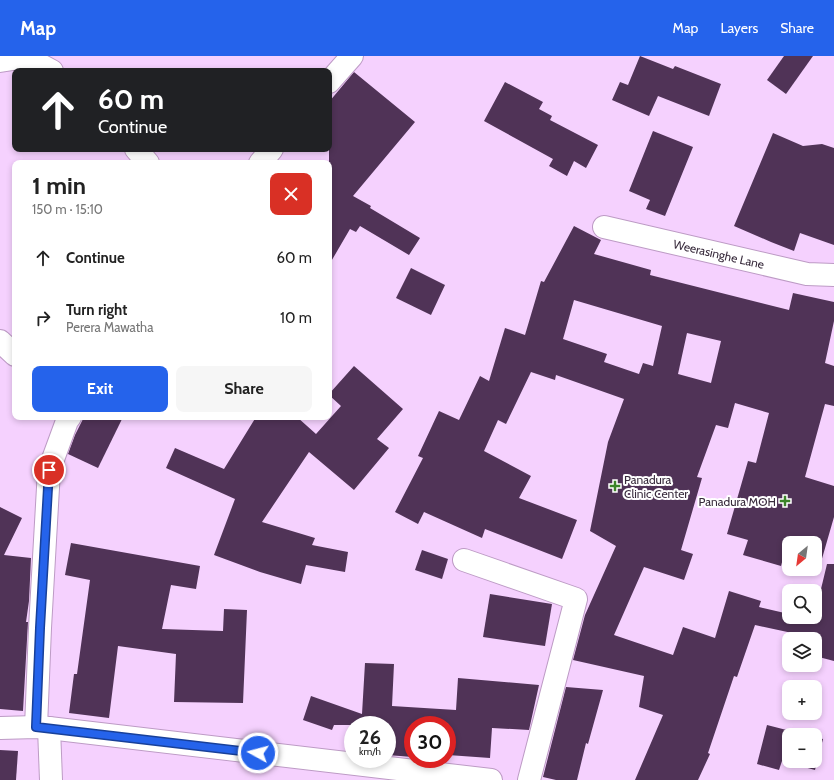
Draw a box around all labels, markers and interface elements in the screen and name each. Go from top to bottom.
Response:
text: Map [20,17,56,40]
text: Map [673,19,698,37]
text: Layers [720,19,758,37]
text: Share [780,19,814,37]
text: 60 m [98,82,164,116]
icon: ahead [32,84,84,136]
text: Continue [98,116,167,138]
text: 1 min [32,171,86,200]
button: close [270,173,312,215]
text: 150 m · 15:10 [32,201,103,217]
street label: Weerasinghe Lane [672,236,766,271]
icon: ahead [32,247,54,269]
text: Continue [66,249,125,267]
text: 60 m [276,249,312,267]
text: Turn right [66,301,127,319]
icon: right [32,307,54,329]
text: 10 m [280,309,312,327]
text: Perera Mawatha [66,319,153,335]
button: Exit [32,366,168,412]
button: Share [176,366,312,412]
pin [32,453,66,487]
icon: arrive [38,459,60,481]
place label: Panadura Clinic Center [624,472,688,501]
marker: Panadura Clinic Center [609,480,621,492]
place label: Panadura MOH [699,494,776,509]
marker: Panadura MOH [779,495,791,507]
north arrow [782,536,822,576]
map controls [782,536,822,768]
button: search [782,584,822,624]
button: layers [782,632,822,672]
button: + [782,680,822,720]
speed limit sign: 30 [404,716,456,768]
text: 26 [359,725,381,749]
button: − [782,728,822,768]
position arrow [237,732,279,774]
text: km/h [359,745,381,758]

